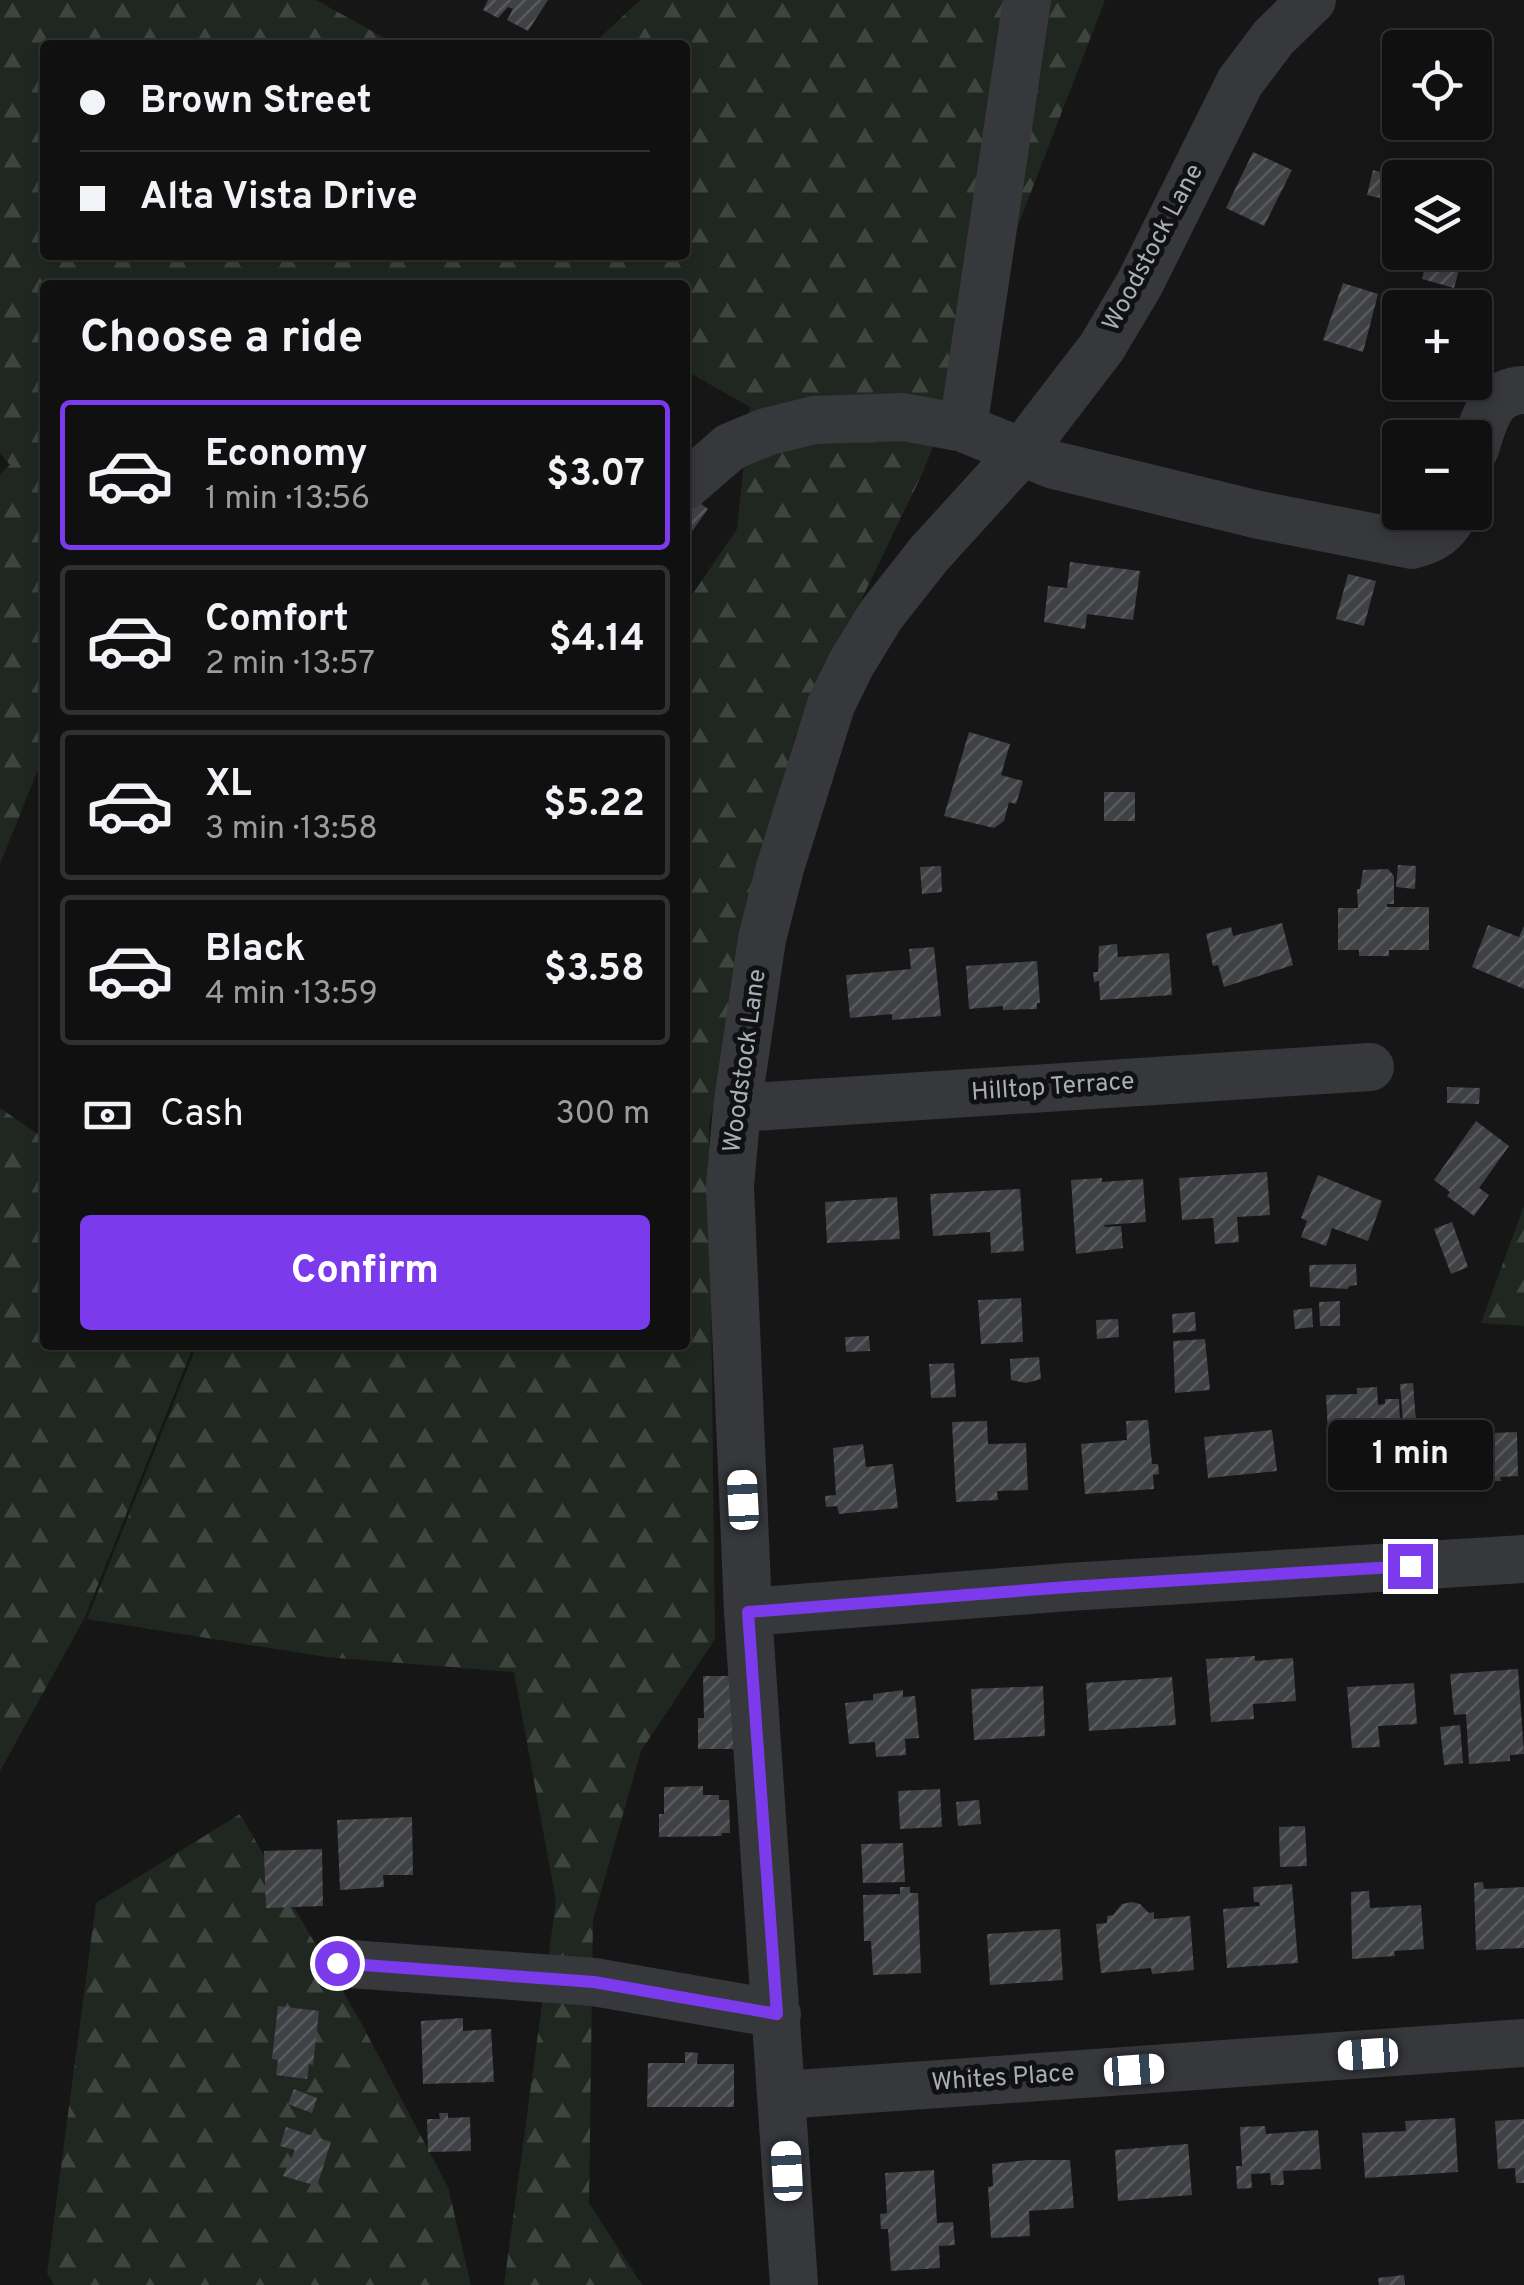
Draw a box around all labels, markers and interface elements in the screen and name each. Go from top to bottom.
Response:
map controls [1382,30,1492,530]
button: locate [1382,30,1492,140]
text: Brown Street [140,78,372,127]
street label: Woodstock Lane [1096,159,1212,337]
button: layers [1382,160,1492,270]
text: Alta Vista Drive [140,174,418,223]
button: + [1382,290,1492,400]
text: Choose a ride [80,311,363,368]
button: − [1382,420,1492,530]
icon: car [85,430,175,520]
text: Economy [205,431,367,480]
text: $3.07 [546,451,645,500]
text: 1 min · 13:56 [205,480,370,520]
icon: car [85,595,175,685]
text: Comfort [205,596,349,645]
text: $4.14 [549,616,645,665]
text: 2 min · 13:57 [205,645,375,685]
icon: car [85,760,175,850]
text: XL [205,761,252,810]
text: $5.22 [543,781,645,830]
text: 3 min · 13:58 [205,810,378,850]
icon: car [85,925,175,1015]
text: Black [205,926,305,975]
text: $3.58 [544,946,645,995]
street label: Woodstock Lane [717,967,775,1155]
text: 4 min · 13:59 [205,975,378,1015]
street label: Hilltop Terrace [970,1066,1136,1110]
icon: cash [80,1088,135,1143]
text: Cash [160,1091,244,1140]
text: 300 m [556,1095,650,1135]
button: Confirm [80,1215,650,1330]
callout: 1 min [1328,1421,1492,1491]
text: 1 min [1372,1435,1449,1475]
car [726,1469,760,1531]
route end [1388,1544,1433,1589]
route start [315,1941,360,1986]
car [1337,2037,1399,2071]
car [1103,2053,1165,2087]
street label: Whites Place [930,2058,1076,2100]
car [770,2140,804,2202]

